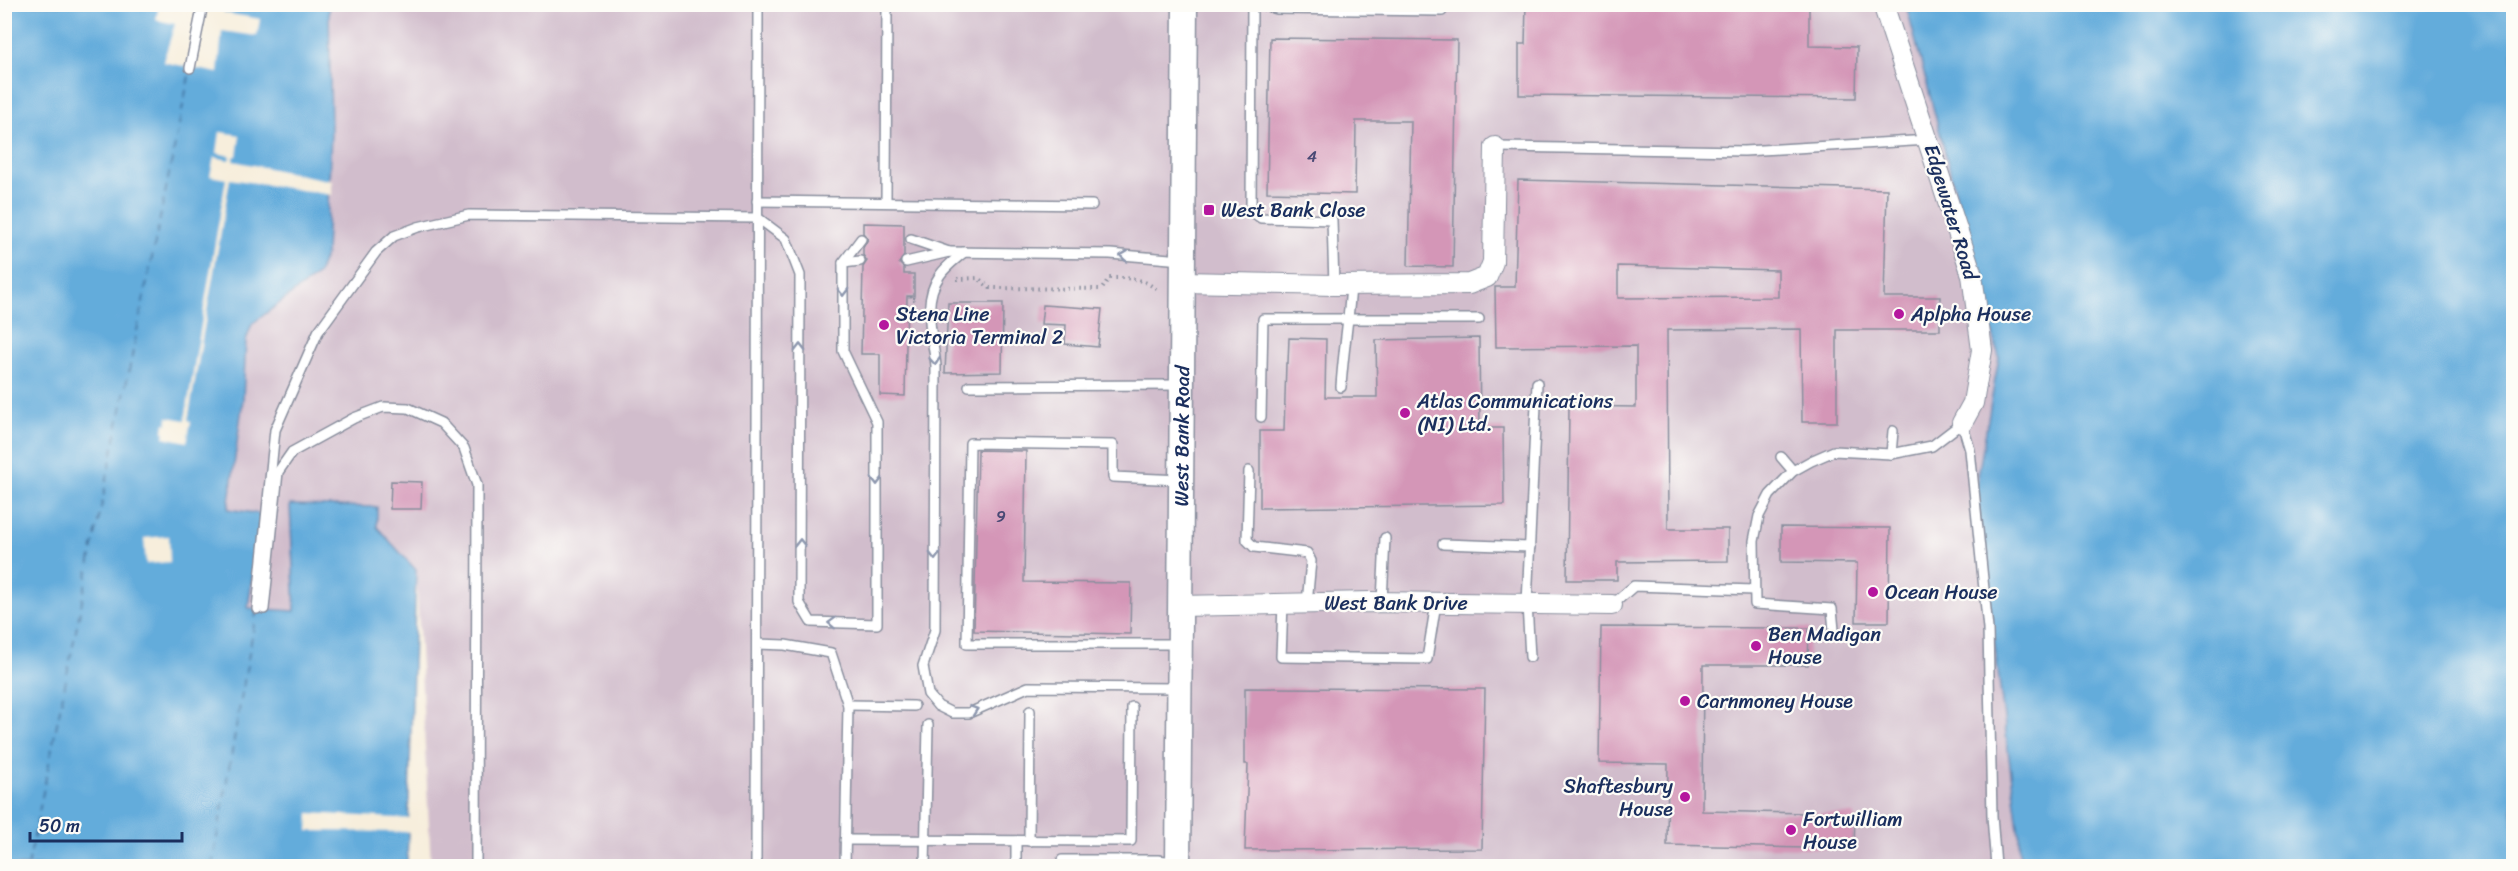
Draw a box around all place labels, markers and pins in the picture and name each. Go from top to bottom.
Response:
place label: West Bank Close [1221,193,1365,228]
marker: West Bank Close [1202,203,1216,217]
place label: Stena Line Victoria Terminal 2 [896,297,1064,355]
place label: Aplpha House [1910,297,2031,332]
marker: Aplpha House [1892,307,1906,321]
marker: Stena Line Victoria Terminal 2 [877,318,891,332]
place label: Atlas Communications (NI) Ltd. [1416,384,1614,442]
marker: Atlas Communications (NI) Ltd. [1398,406,1412,420]
place label: Ocean House [1885,575,1998,610]
marker: Ocean House [1866,585,1880,599]
place label: Ben Madigan House [1768,617,1881,675]
marker: Ben Madigan House [1749,639,1763,653]
place label: Carnmoney House [1697,684,1853,719]
marker: Carnmoney House [1678,694,1692,708]
place label: Shaftesbury House [1564,769,1674,827]
marker: Shaftesbury House [1678,790,1692,804]
place label: Fortwilliam House [1803,802,1903,860]
marker: Fortwilliam House [1784,823,1798,837]

